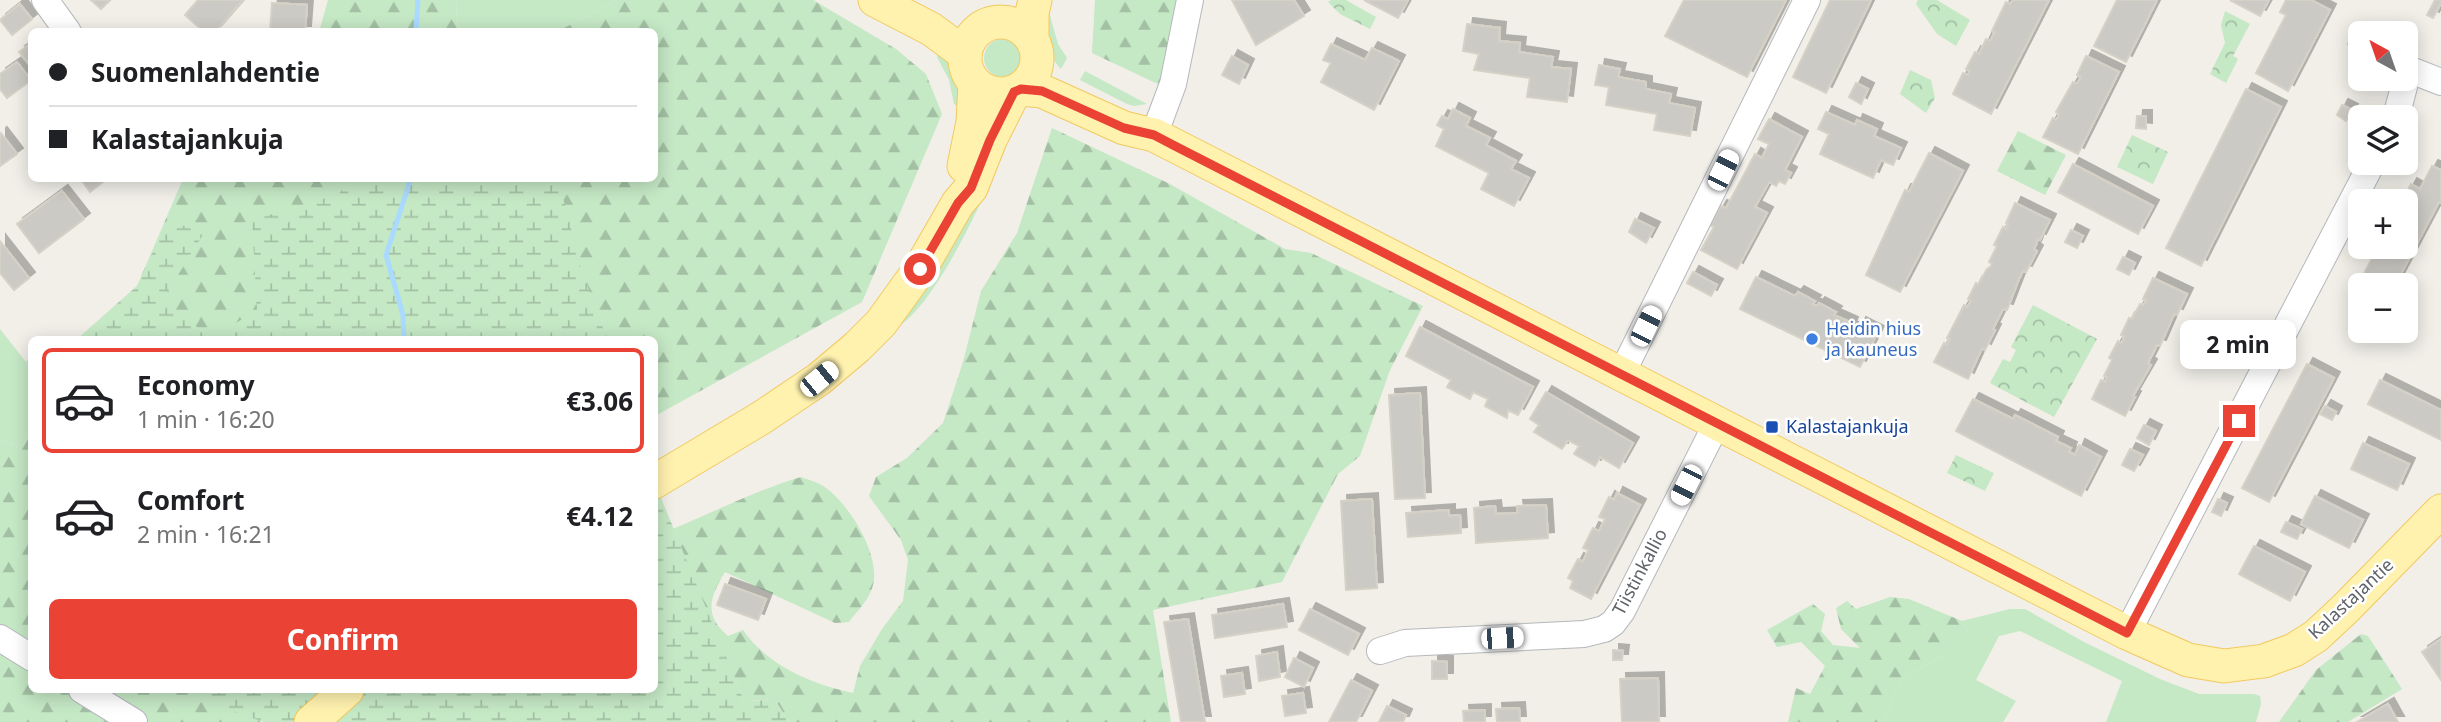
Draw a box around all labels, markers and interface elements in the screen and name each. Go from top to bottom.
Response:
north arrow [2348,21,2418,91]
map controls [2348,21,2418,343]
text: Suomenlahdentie [91,54,320,90]
button: layers [2348,105,2418,175]
text: Kalastajankuja [91,121,284,157]
car [1705,147,1742,193]
button: + [2348,189,2418,259]
route start [904,253,936,285]
button: − [2348,273,2418,343]
car [1628,303,1665,349]
place label: Heidin hius ja kauneus [1825,316,1921,361]
callout: 2 min [2181,320,2297,368]
text: 2 min [2206,328,2270,360]
marker: Heidin hius ja kauneus [1804,331,1820,347]
car [797,358,842,400]
text: Economy [137,367,255,403]
icon: car [53,369,116,432]
text: €3.06 [566,383,633,419]
text: 1 min · 16:20 [137,403,275,435]
route end [2223,405,2255,437]
place label: Kalastajankuja [1786,414,1909,438]
marker: Kalastajankuja [1764,419,1780,435]
car [1668,462,1705,508]
text: Comfort [137,482,245,518]
icon: car [53,484,116,547]
text: €4.12 [566,498,633,534]
text: 2 min · 16:21 [137,518,275,550]
street label: Tiistinkallio [1606,524,1672,619]
street label: Kalastajantie [2303,553,2398,644]
button: Confirm [49,599,637,679]
car [1481,626,1524,650]

